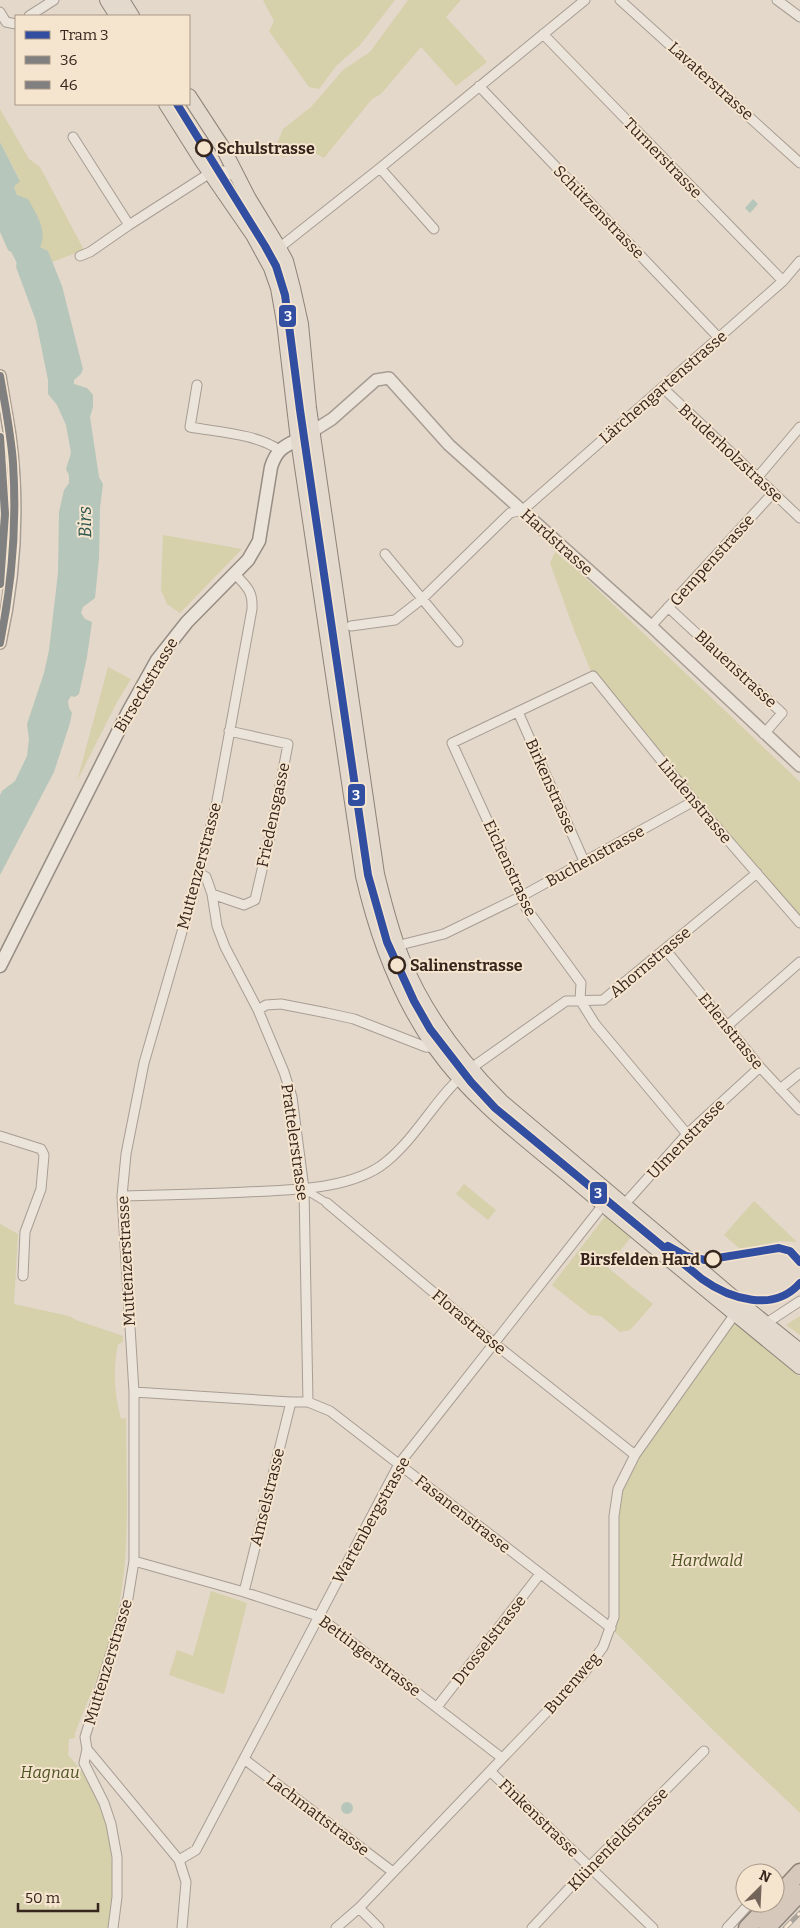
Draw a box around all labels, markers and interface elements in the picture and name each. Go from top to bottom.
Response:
legend [15,15,190,105]
text: Tram 3 [60,26,109,44]
street label: Lavaterstrasse [665,38,757,124]
text: 36 [60,51,78,69]
text: 46 [60,76,78,94]
street label: Turnerstrasse [620,114,706,202]
marker: Schulstrasse [195,139,213,157]
place label: Schulstrasse [217,139,315,158]
street label: Schützenstrasse [550,161,648,263]
line badge: 3 [278,304,297,328]
text: 3 [284,308,292,325]
street label: Lärchengartenstrasse [595,326,731,448]
street label: Bruderholzstrasse [675,400,787,506]
water label: Birs [74,505,96,538]
street label: Hardstrasse [517,505,597,579]
street label: Gempenstrasse [666,510,758,610]
street label: Blauenstrasse [691,626,781,712]
street label: Birseckstrasse [110,634,182,736]
street label: Birkenstrasse [522,736,580,836]
street label: Lindenstrasse [654,755,736,847]
street label: Friedensgasse [253,761,293,869]
line badge: 3 [347,783,366,807]
text: 3 [352,787,360,804]
street label: Muttenzerstrasse [173,800,225,932]
street label: Eichenstrasse [479,817,541,919]
street label: Buchenstrasse [542,821,648,891]
street label: Ahornstrasse [606,923,694,1001]
marker: Salinenstrasse [388,956,406,974]
place label: Salinenstrasse [410,956,523,975]
street label: Erlenstrasse [694,989,768,1073]
street label: Prattelerstrasse [277,1082,313,1202]
street label: Ulmenstrasse [643,1095,729,1183]
line badge: 3 [589,1181,608,1205]
text: 3 [594,1185,602,1202]
street label: Muttenzerstrasse [113,1195,139,1327]
place label: Birsfelden Hard [580,1250,700,1269]
marker: Birsfelden Hard [704,1250,722,1268]
street label: Florastrasse [428,1286,510,1358]
street label: Amselstrasse [246,1446,288,1548]
street label: Wartenbergstrasse [328,1453,414,1587]
street label: Fasanenstrasse [412,1471,514,1557]
park label: Hardwald [671,1551,743,1570]
street label: Drosselstrasse [448,1591,530,1689]
street label: Muttenzerstrasse [80,1597,136,1727]
street label: Bettingerstrasse [315,1612,425,1700]
street label: Burenweg [540,1648,604,1718]
park label: Hagnau [20,1763,80,1782]
street label: Lachmattstrasse [263,1770,373,1860]
street label: Finkenstrasse [495,1775,583,1861]
street label: Klünenfeldstrasse [564,1784,672,1894]
north arrow [735,1863,785,1913]
text: N [757,1867,774,1887]
scale bar [18,1880,98,1912]
text: 50 m [25,1889,61,1907]

